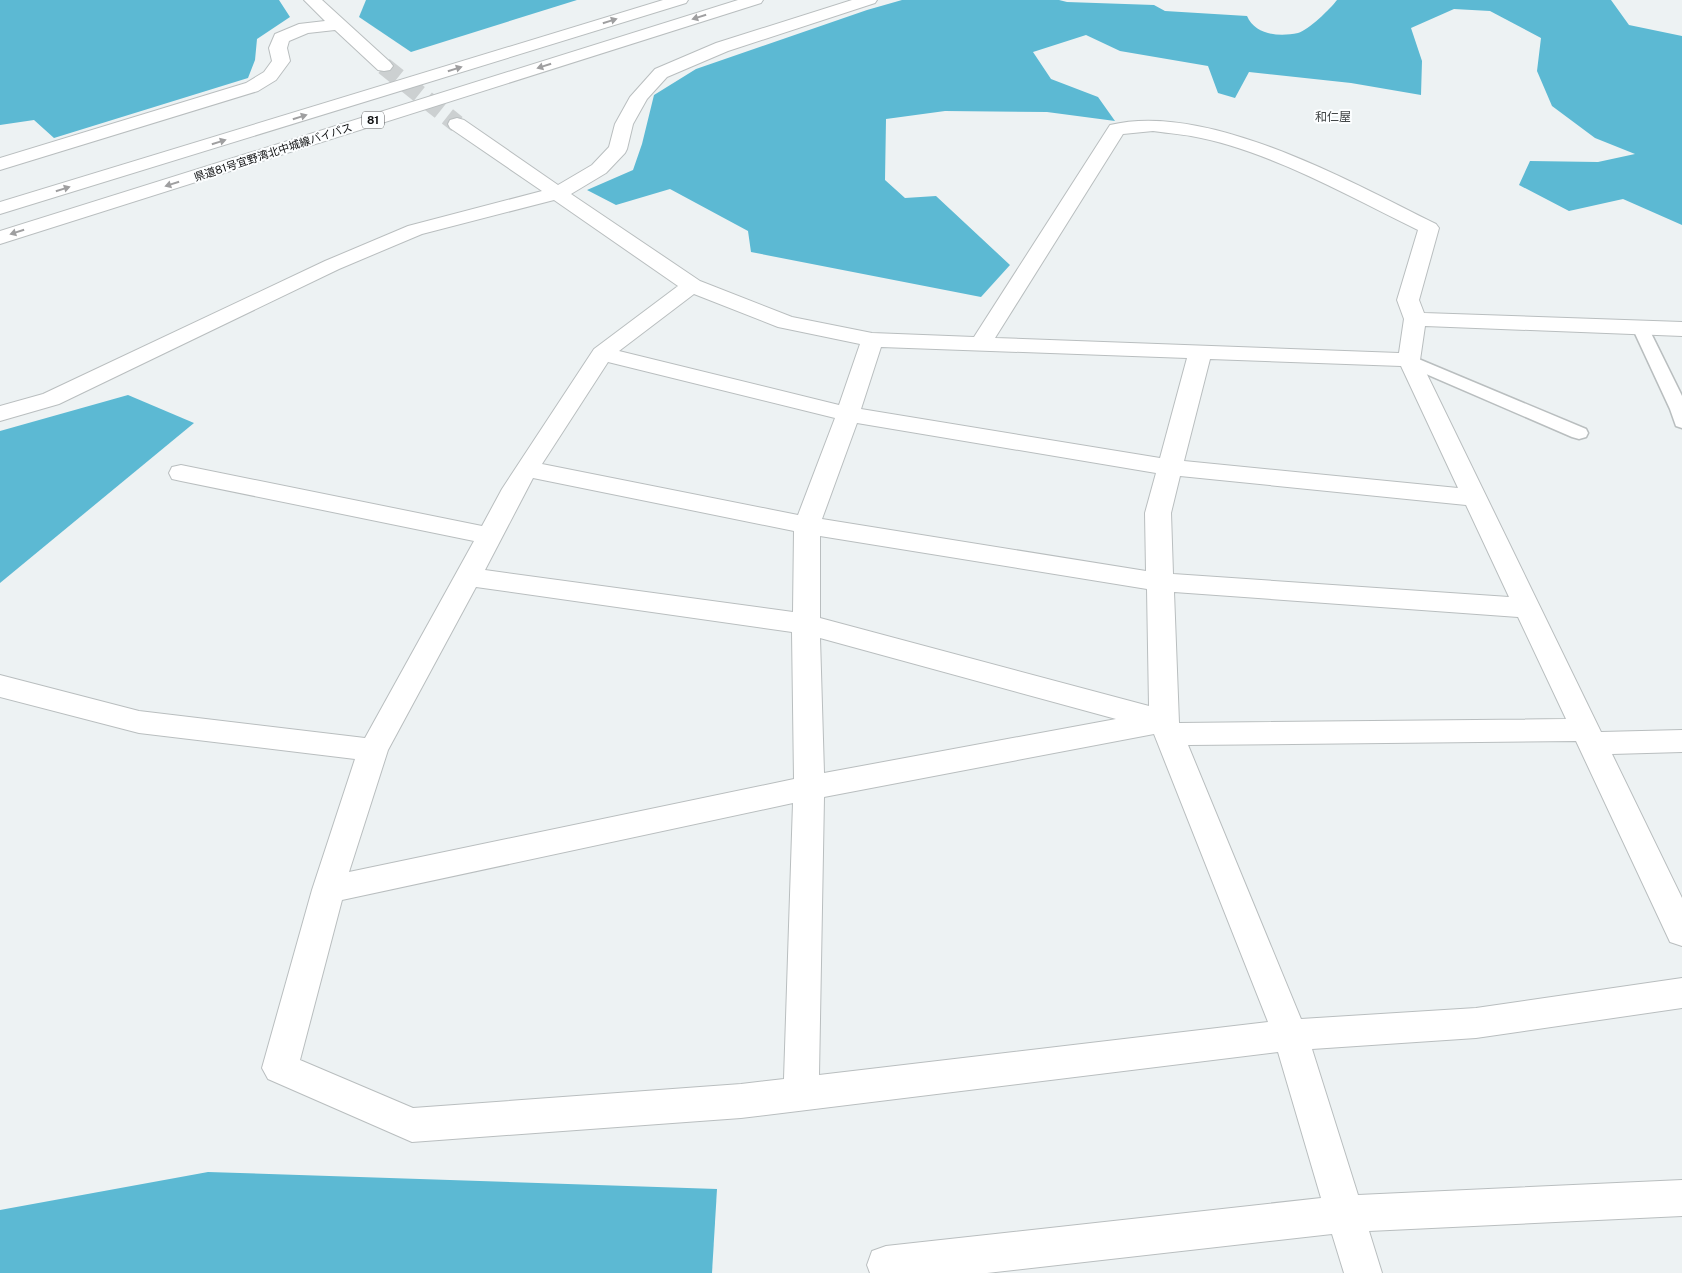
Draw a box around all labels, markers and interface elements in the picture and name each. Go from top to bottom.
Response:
one-way arrow [692,14,707,22]
one-way arrow [603,17,618,25]
one-way arrow [537,63,552,71]
one-way arrow [448,65,463,73]
district label: 和仁屋 [1315,110,1351,124]
road number: 81 [362,112,384,128]
one-way arrow [292,113,307,121]
street label: 県道81号宜野湾北中城線バイパス [192,121,354,183]
one-way arrow [212,138,227,146]
one-way arrow [165,180,180,188]
one-way arrow [56,185,71,193]
one-way arrow [10,229,25,237]

